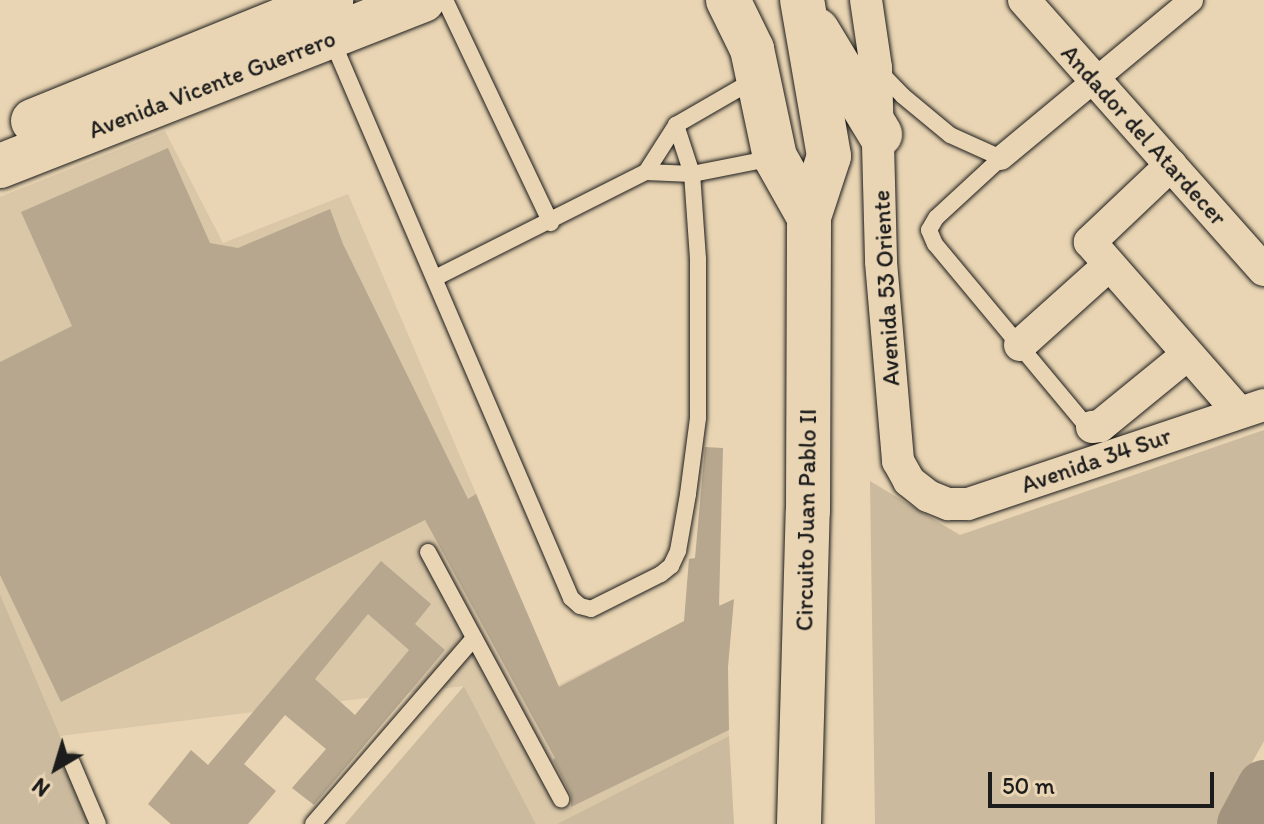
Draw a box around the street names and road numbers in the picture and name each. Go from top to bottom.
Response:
street label: Avenida Vicente Guerrero [84,24,340,144]
street label: Andador del Atardecer [1055,39,1233,231]
street label: Avenida 53 Oriente [866,189,906,387]
street label: Circuito Juan Pablo II [790,409,822,631]
street label: Avenida 34 Sur [1017,421,1175,499]

